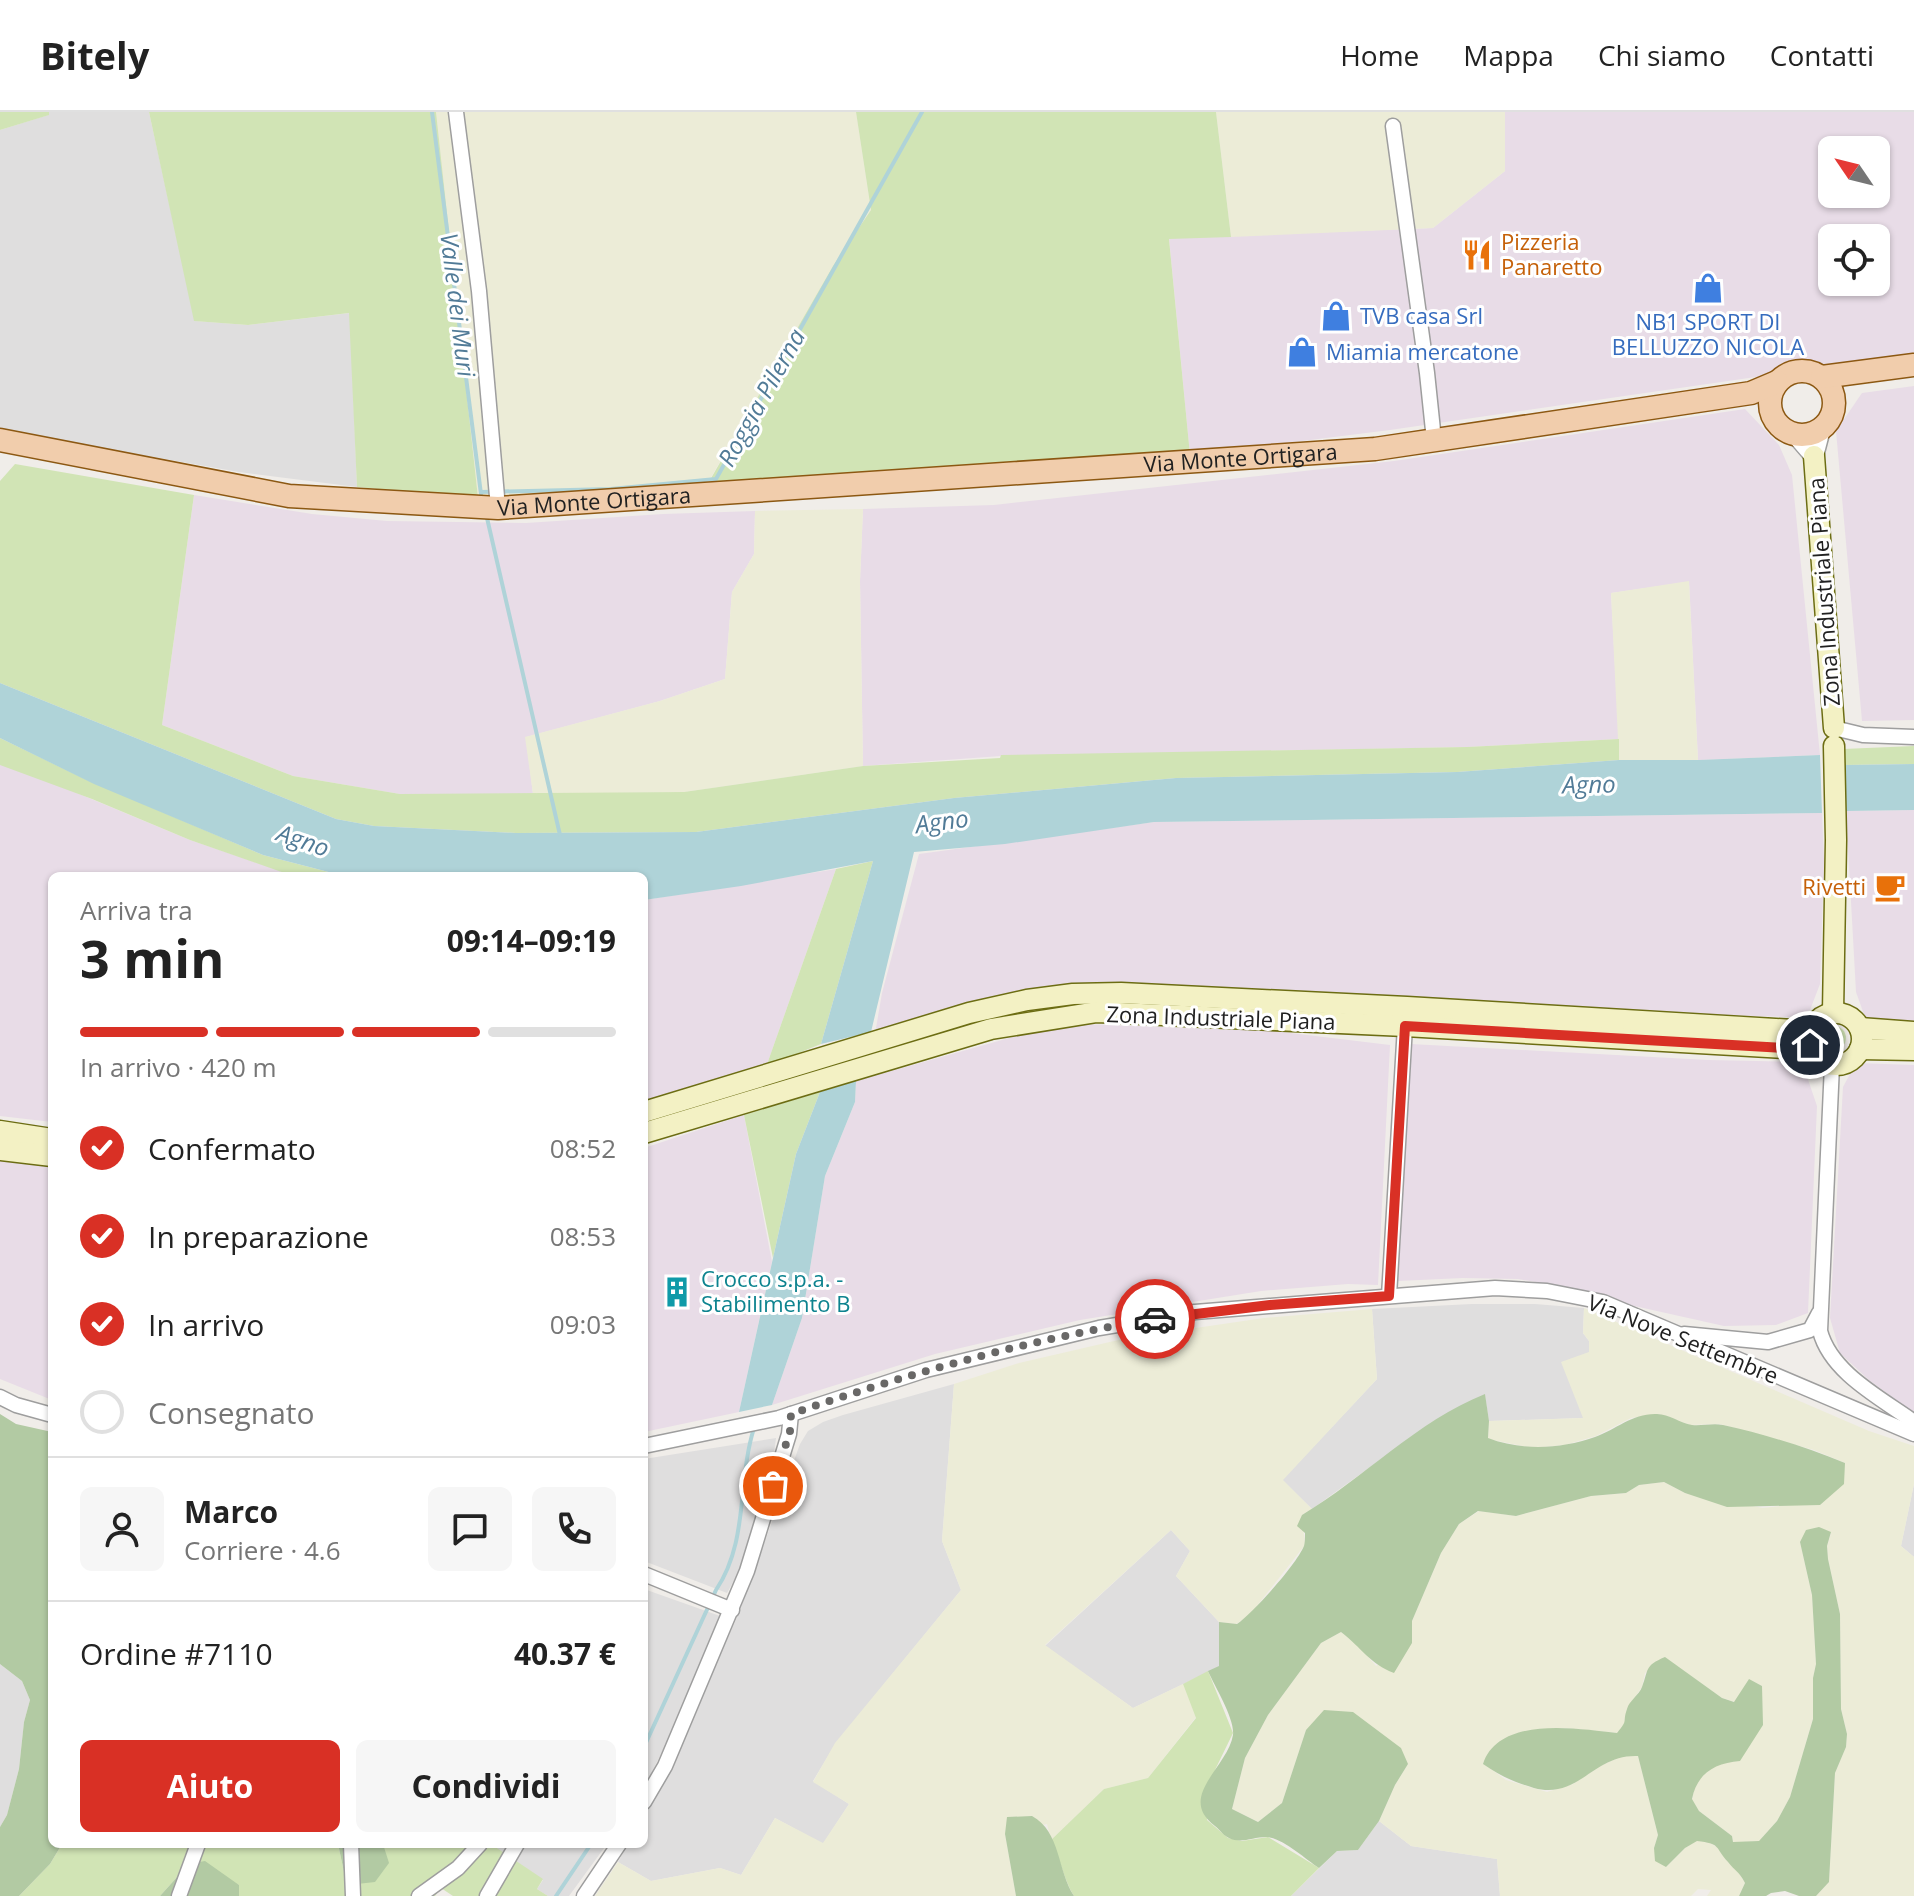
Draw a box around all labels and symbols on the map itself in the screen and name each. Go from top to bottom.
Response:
north arrow [1818,136,1890,208]
place label: Pizzeria Panaretto [1501,226,1602,281]
water label: Valle dei Muri [433,231,484,380]
restaurant icon: Pizzeria Panaretto [1460,238,1494,272]
shop icon: NB1 SPORT DI BELLUZZO NICOLA [1691,271,1725,305]
shop icon: TVB casa Srl [1319,299,1353,333]
place label: TVB casa Srl [1360,300,1483,330]
place label: NB1 SPORT DI BELLUZZO NICOLA [1612,306,1804,361]
water label: Roggia Pilerna [709,322,812,472]
shop icon: Miamia mercatone [1285,335,1319,369]
place label: Miamia mercatone [1326,336,1519,366]
street label: Via Monte Ortigara [1143,436,1338,479]
street label: Zona Industriale Piana [1800,477,1846,707]
street label: Via Monte Ortigara [496,479,692,522]
water label: Agno [1560,767,1616,800]
water label: Agno [911,801,970,840]
water label: Agno [271,815,334,864]
cafe icon: Rivetti [1873,870,1907,904]
place label: Rivetti [1802,871,1866,901]
street label: Zona Industriale Piana [1106,998,1336,1036]
pin [1776,1011,1844,1079]
place label: Crocco s.p.a. - Stabilimento B [701,1263,850,1318]
building icon: Crocco s.p.a. - Stabilimento B [660,1275,694,1309]
courier [1115,1279,1195,1359]
street label: Via Nove Settembre [1584,1286,1783,1390]
pin [739,1452,807,1520]

